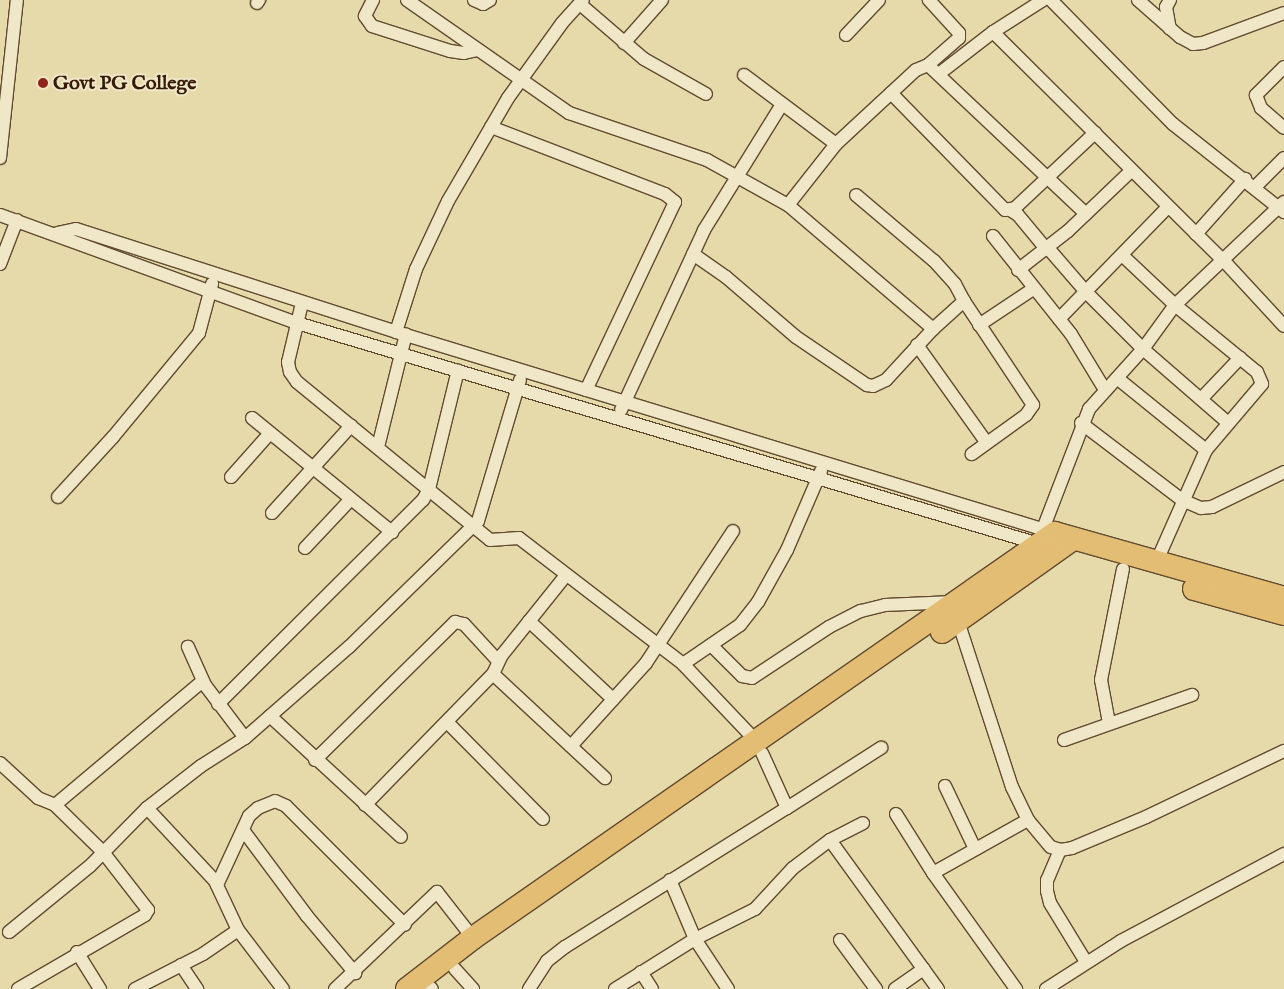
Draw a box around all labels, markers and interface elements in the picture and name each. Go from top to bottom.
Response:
place label: Govt PG College [53,71,196,95]
marker: Govt PG College [37,77,49,89]

